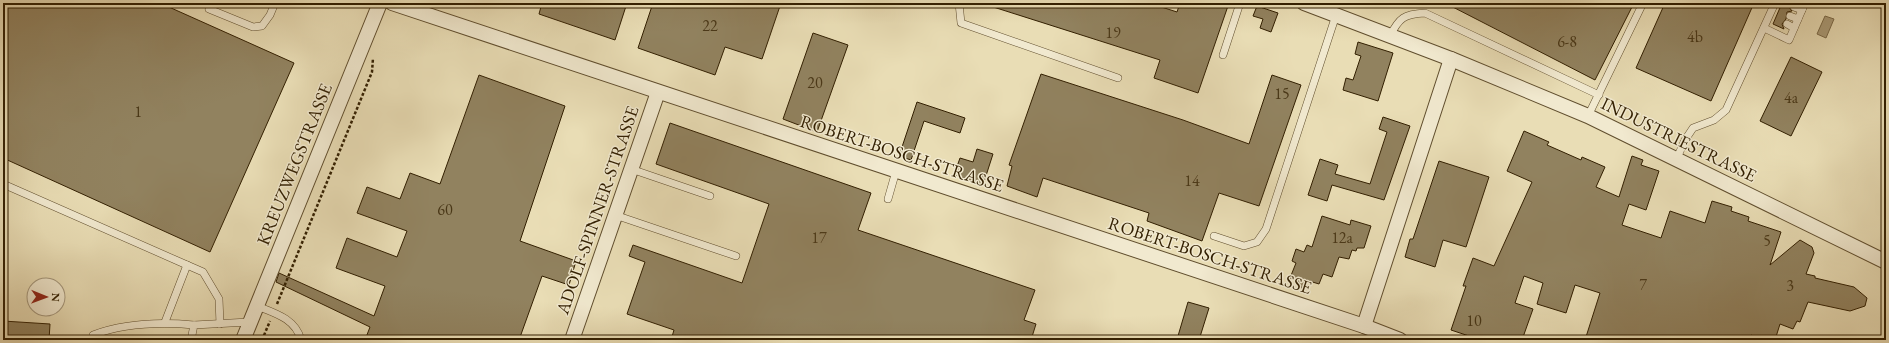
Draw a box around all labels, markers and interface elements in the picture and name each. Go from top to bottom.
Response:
house number: 22 [702,15,718,36]
house number: 19 [1105,22,1121,43]
house number: 4b [1687,26,1703,47]
house number: 6-8 [1557,31,1577,52]
house number: 20 [807,72,823,93]
street label: KREUZWEGSTRASSE [251,80,337,248]
house number: 15 [1274,83,1290,104]
house number: 4a [1784,87,1799,108]
street label: INDUSTRIESTRASSE [1598,91,1760,187]
house number: 1 [134,101,142,122]
street label: ADOLF-SPINNER-STRASSE [550,103,643,318]
street label: ROBERT-BOSCH-STRASSE [797,109,1007,197]
house number: 14 [1184,170,1200,191]
house number: 60 [437,199,453,220]
street label: ROBERT-BOSCH-STRASSE [1105,211,1315,299]
house number: 17 [811,227,827,248]
house number: 12a [1331,227,1353,248]
house number: 5 [1763,230,1771,251]
house number: 7 [1639,274,1647,295]
house number: 3 [1786,275,1794,296]
north arrow [26,277,66,317]
text: N [49,293,63,302]
house number: 10 [1466,310,1482,331]

